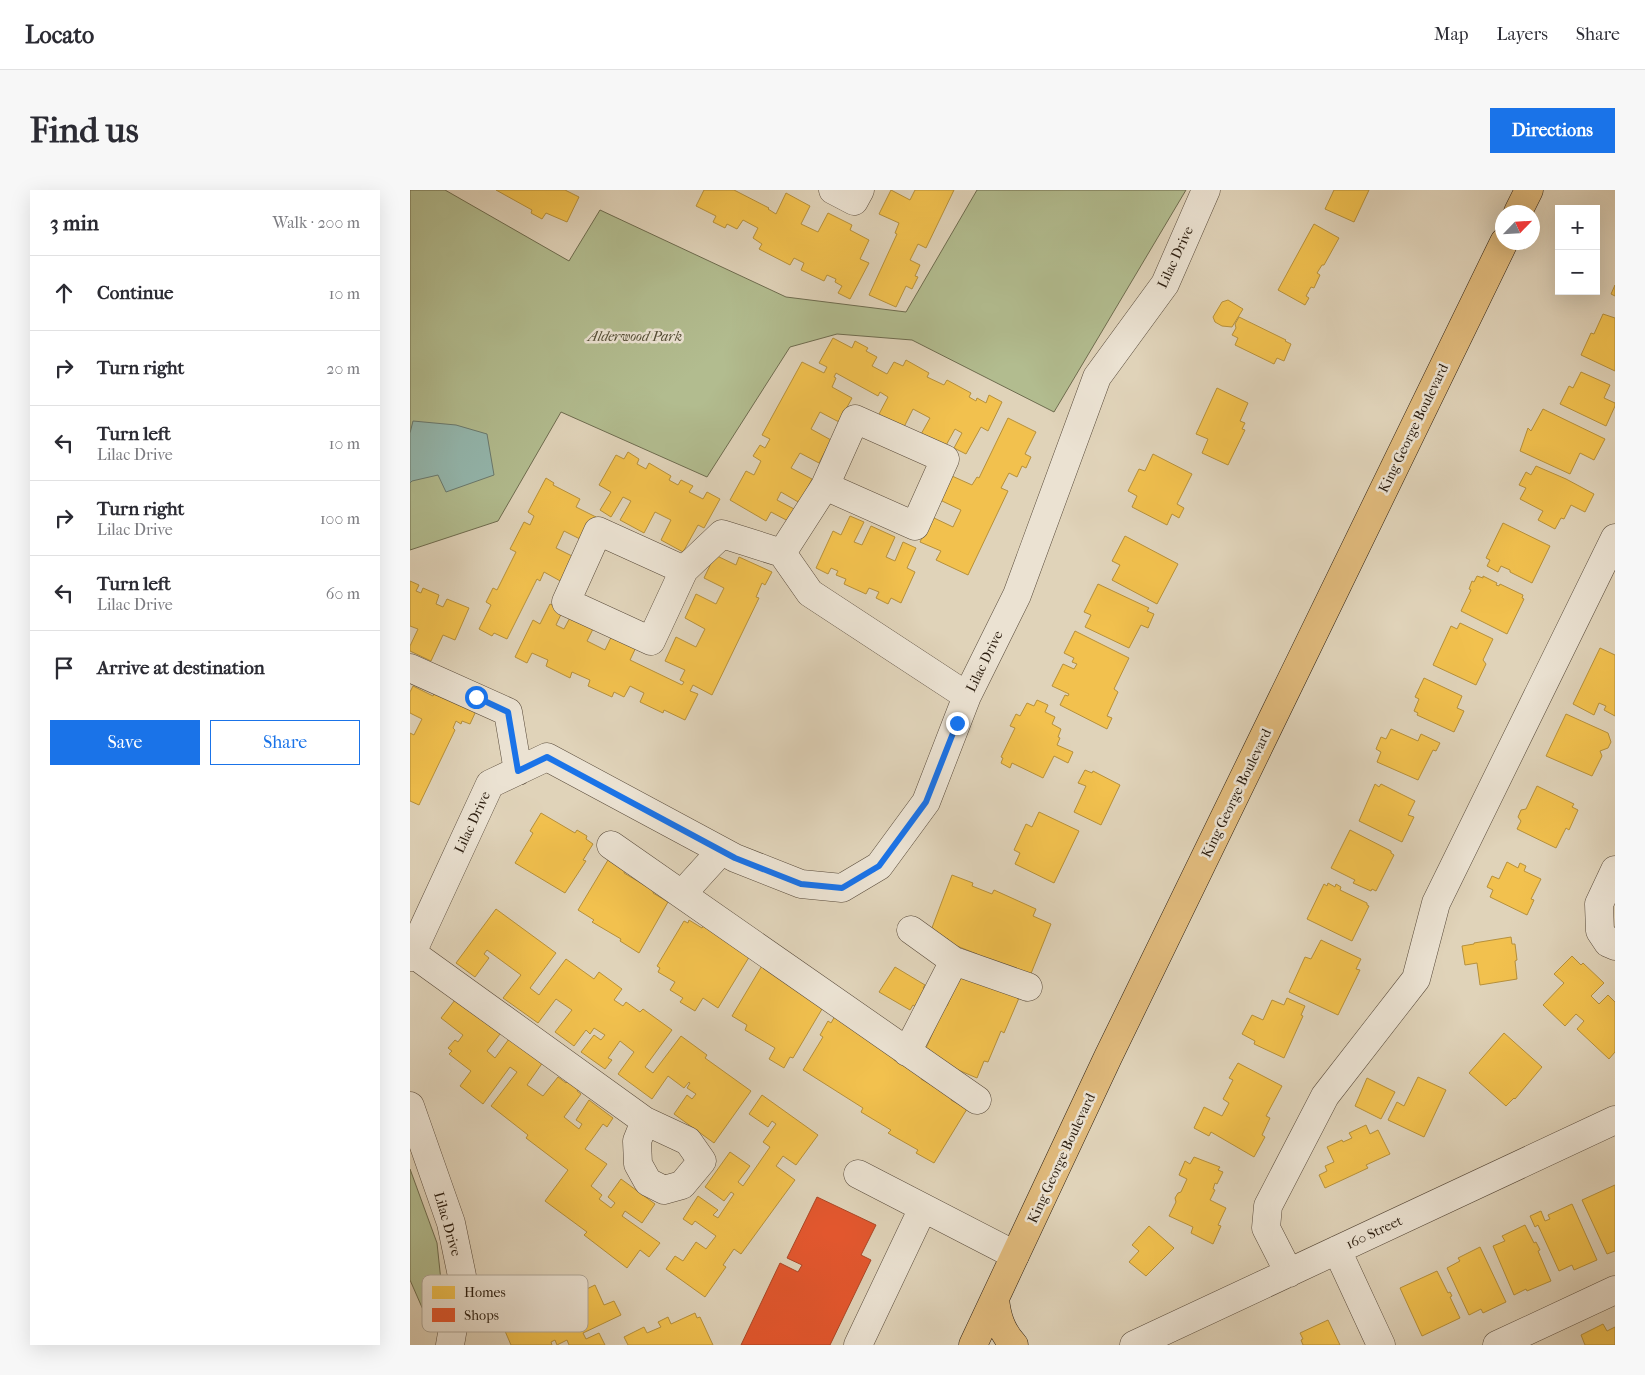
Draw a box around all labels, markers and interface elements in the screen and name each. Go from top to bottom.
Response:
text: Locato [25,21,94,49]
text: Map [1434,24,1468,45]
text: Layers [1496,24,1548,45]
text: Share [1576,24,1620,45]
button: Directions [1490,108,1615,153]
text: Find us [30,110,139,151]
north arrow [1495,205,1540,250]
map controls [1555,205,1600,295]
button: + [1555,205,1600,250]
text: 3 min [50,211,99,235]
text: Walk · 200 m [273,213,360,232]
street label: Lilac Drive [1154,224,1197,291]
button: − [1555,250,1600,295]
icon: ahead [50,279,78,307]
text: Continue [97,282,173,304]
text: 10 m [329,284,360,303]
park label: Alderwood Park [586,328,682,345]
icon: right [50,354,78,382]
text: Turn right [97,357,184,379]
text: 20 m [326,359,360,378]
street label: King George Boulevard [1375,361,1452,495]
text: Turn left [97,423,171,445]
icon: left [50,429,78,457]
text: 10 m [329,434,360,453]
text: Lilac Drive [97,445,173,464]
text: Turn right [97,498,184,520]
icon: right [50,504,78,532]
text: 100 m [320,509,360,528]
text: Lilac Drive [97,520,173,539]
text: Turn left [97,573,171,595]
icon: left [50,579,78,607]
text: 60 m [326,584,360,603]
text: Lilac Drive [97,595,173,614]
street label: Lilac Drive [962,628,1007,695]
icon: arrive [50,654,78,682]
text: Arrive at destination [97,657,265,679]
route start [465,686,488,709]
route end [946,712,969,735]
button: Save [50,720,200,765]
button: Share [210,720,360,765]
street label: King George Boulevard [1198,726,1275,860]
street label: Lilac Drive [451,789,494,856]
street label: King George Boulevard [1024,1090,1099,1226]
street label: Lilac Drive [430,1190,465,1258]
street label: 160 Street [1343,1212,1405,1253]
legend [422,1275,588,1332]
text: Homes [464,1284,506,1301]
text: Shops [464,1307,499,1324]

